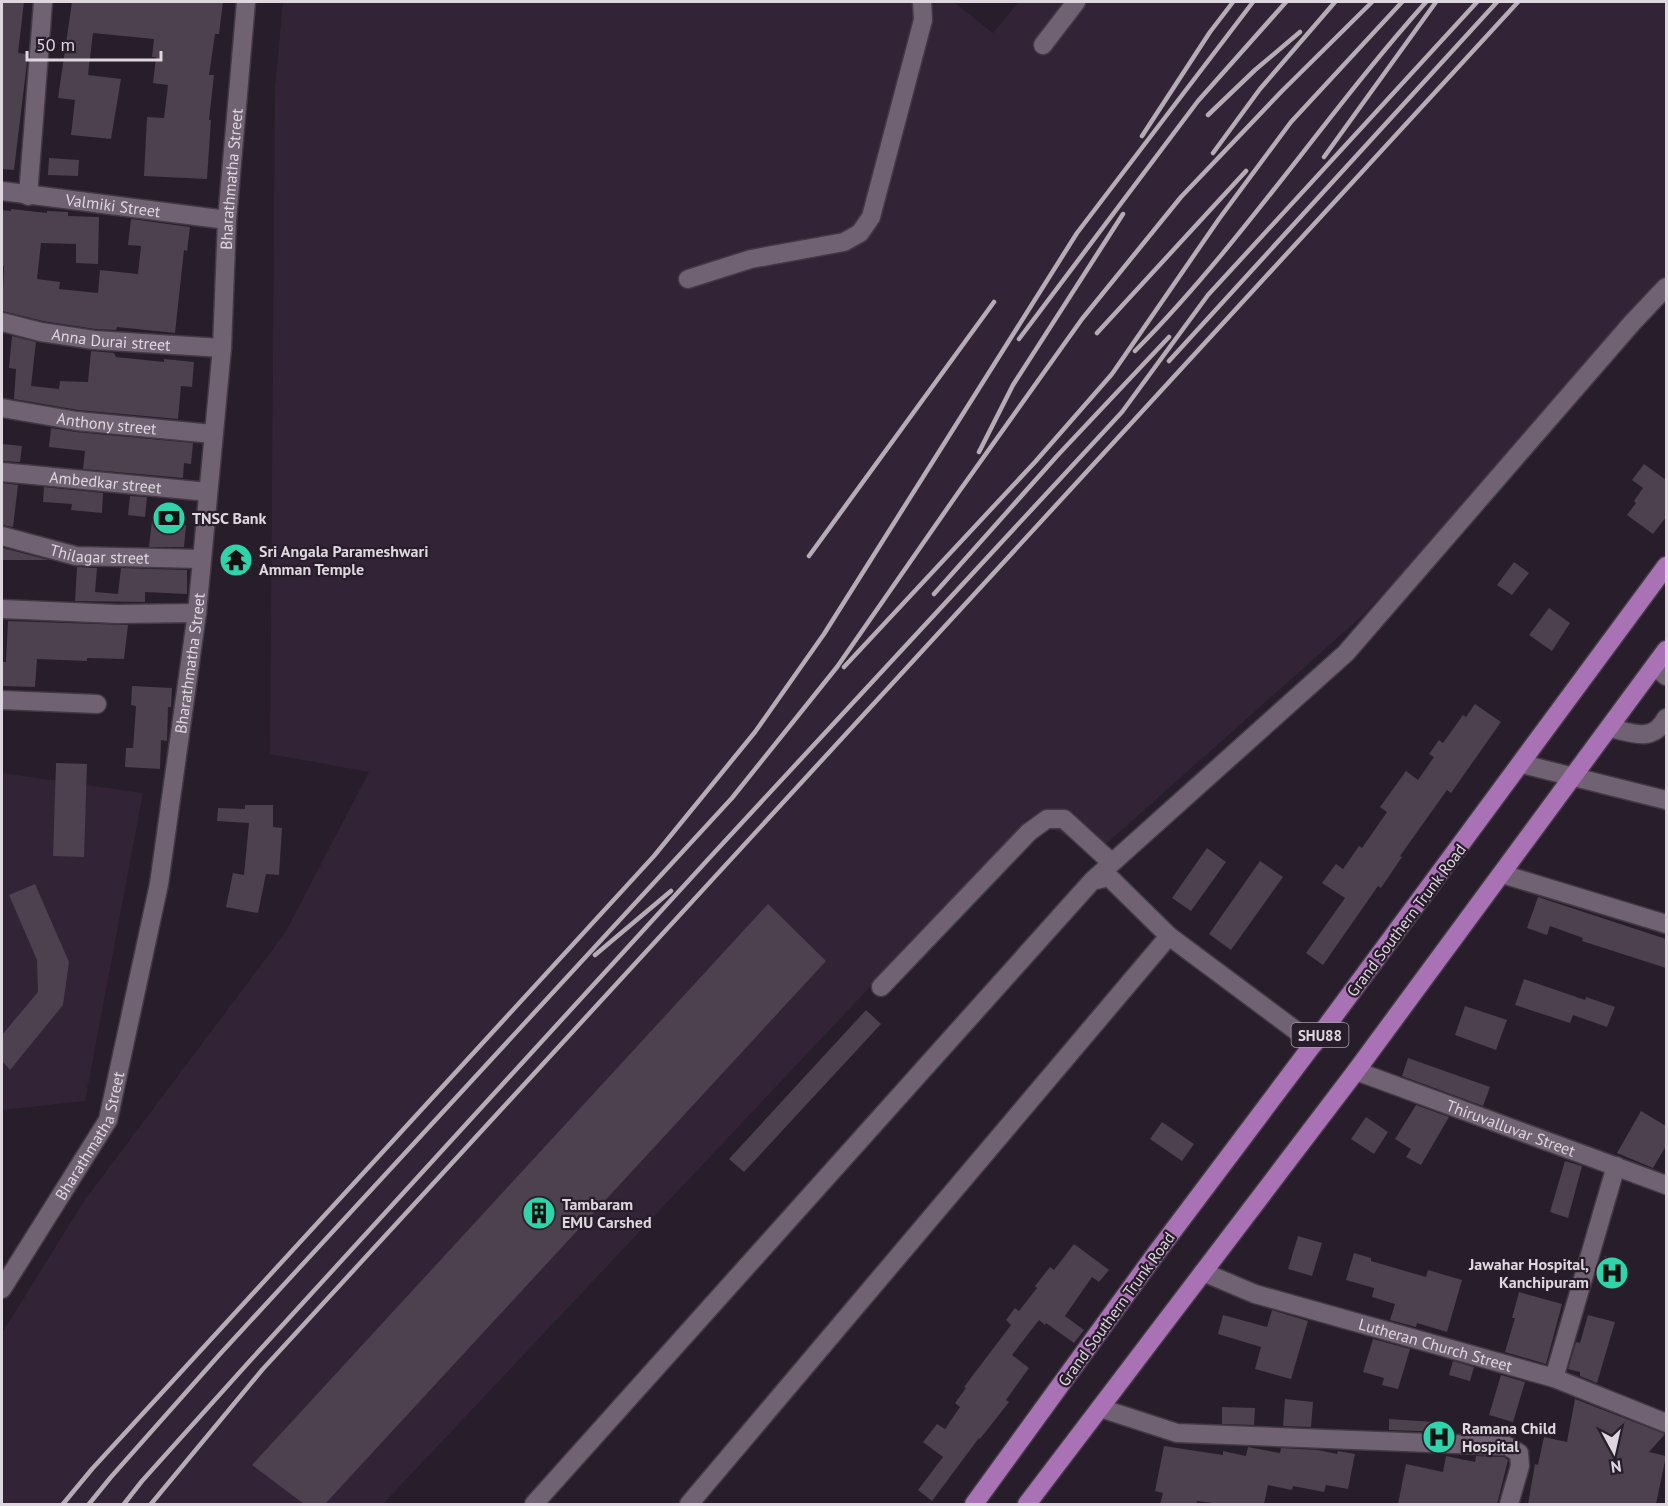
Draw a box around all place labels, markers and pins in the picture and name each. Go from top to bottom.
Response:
bank icon: TNSC Bank [151,500,187,536]
place label: TNSC Bank [192,508,267,528]
place label: Sri Angala Parameshwari Amman Temple [259,541,428,579]
temple icon: Sri Angala Parameshwari Amman Temple [218,542,254,578]
place label: Tambaram EMU Carshed [562,1194,652,1232]
building icon: Tambaram EMU Carshed [521,1195,557,1231]
place label: Jawahar Hospital, Kanchipuram [1468,1254,1589,1292]
hospital icon: Jawahar Hospital, Kanchipuram [1594,1255,1630,1291]
place label: Ramana Child Hospital [1462,1418,1556,1456]
hospital icon: Ramana Child Hospital [1421,1419,1457,1455]

